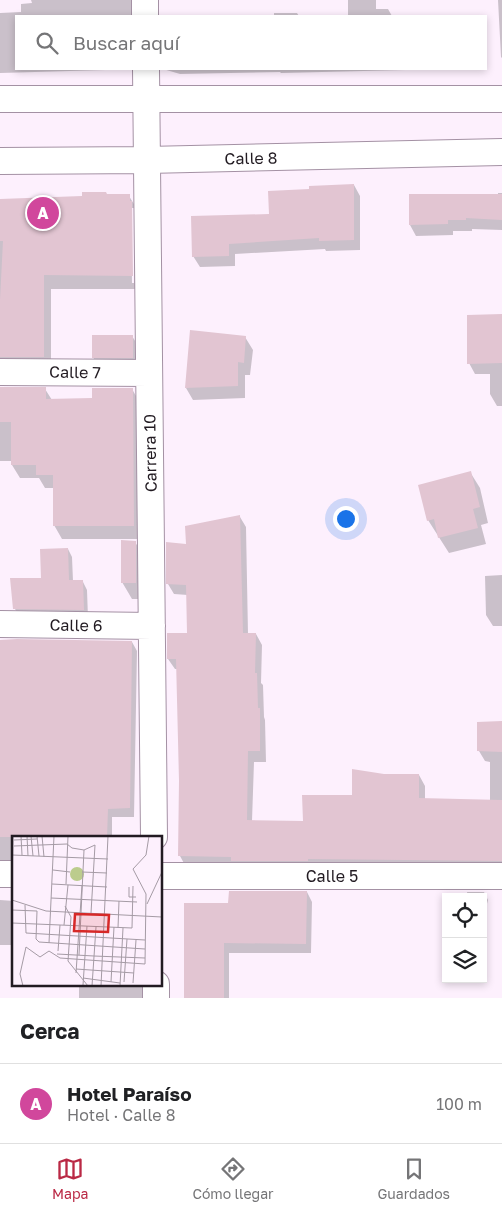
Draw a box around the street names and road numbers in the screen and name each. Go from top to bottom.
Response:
street label: Calle 8 [224,148,278,168]
street label: Calle 7 [49,362,101,382]
street label: Carrera 10 [139,414,161,492]
street label: Calle 6 [49,615,103,635]
street label: Calle 5 [306,866,358,886]

